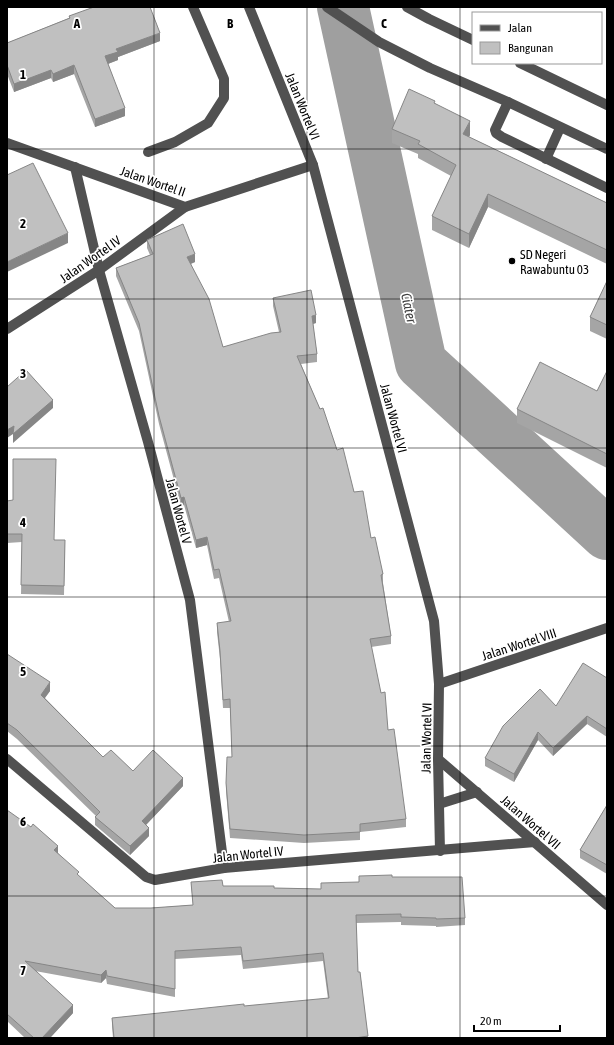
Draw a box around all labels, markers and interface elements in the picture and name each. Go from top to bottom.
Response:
legend [472,12,602,64]
text: A [73,16,81,31]
text: B [227,16,234,31]
text: C [381,16,387,31]
text: Jalan [508,21,532,35]
text: Bangunan [508,41,553,55]
text: 1 [20,67,26,82]
street label: Jalan Wortel VI [282,70,323,142]
street label: Jalan Wortel II [118,163,187,200]
text: 2 [20,216,26,231]
street label: Jalan Wortel IV [57,233,124,286]
place label: SD Negeri Rawabuntu 03 [520,247,589,277]
marker: SD Negeri Rawabuntu 03 [507,256,517,266]
water label: Ciater [398,291,420,325]
text: 3 [20,366,26,381]
street label: Jalan Wortel VI [377,382,410,454]
street label: Jalan Wortel V [163,476,195,546]
text: 4 [19,515,26,530]
street label: Jalan Wortel VIII [480,625,558,664]
text: 5 [20,664,26,679]
street label: Jalan Wortel VI [418,702,435,774]
street label: Jalan Wortel VII [498,792,564,852]
text: 6 [20,814,26,829]
street label: Jalan Wortel IV [212,843,285,866]
text: 7 [20,963,26,978]
scale bar [474,1007,560,1033]
text: 20 m [480,1014,502,1028]

